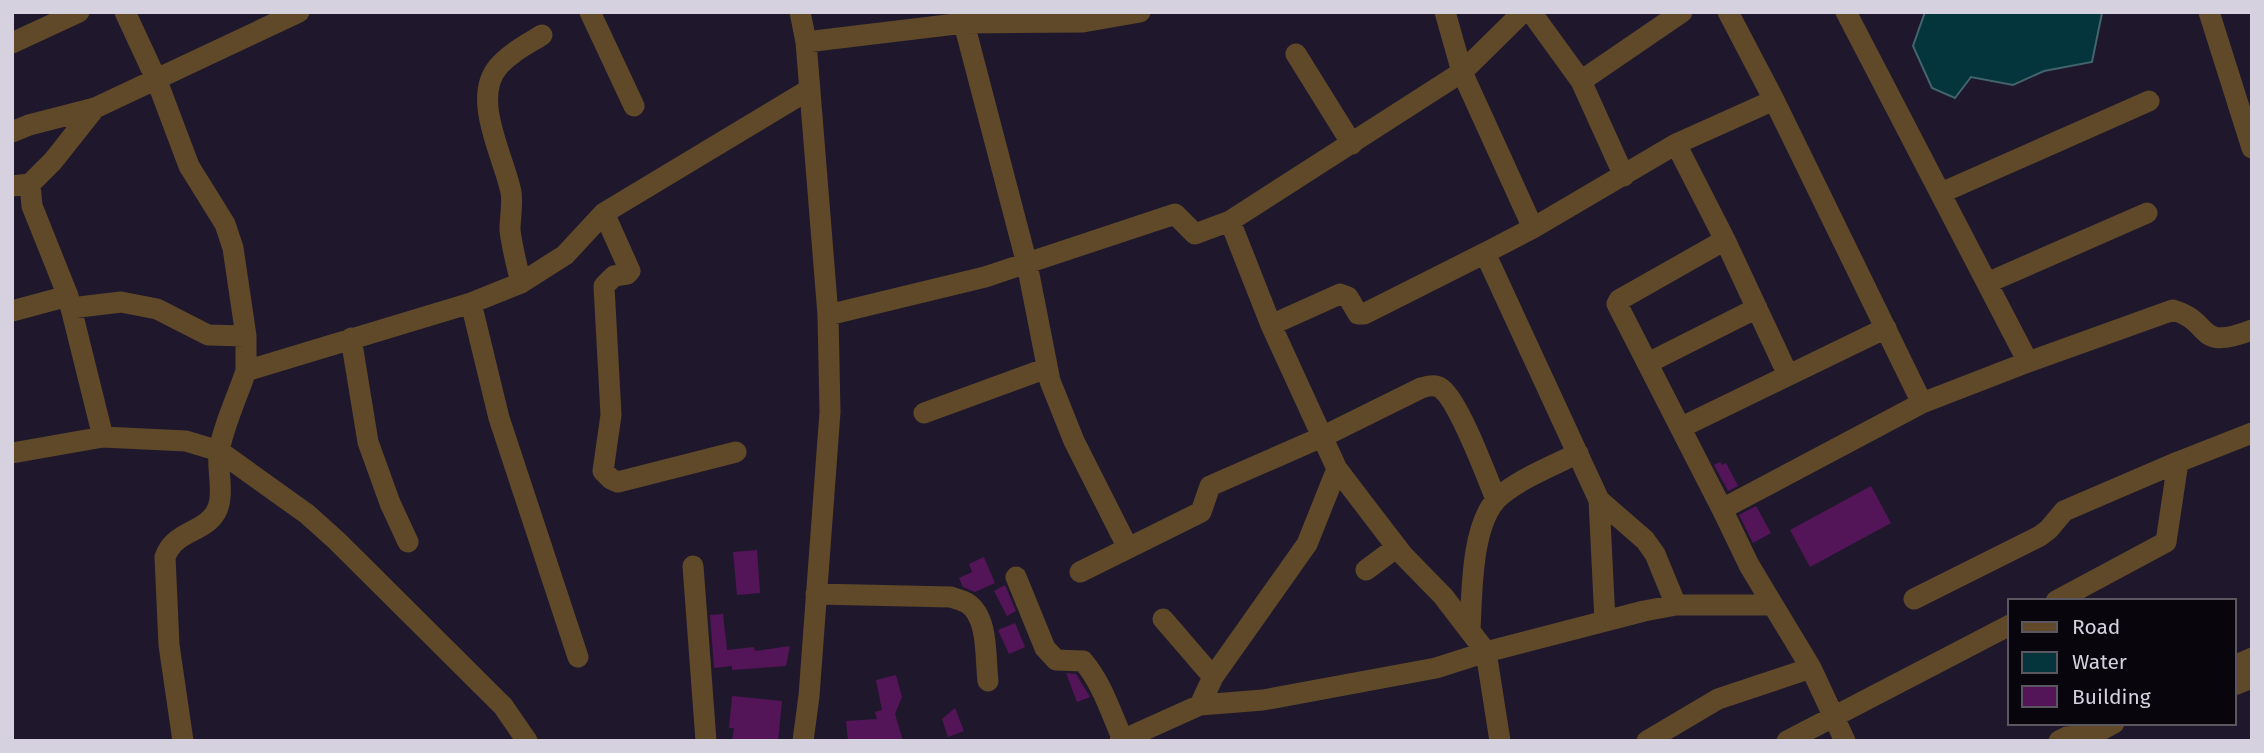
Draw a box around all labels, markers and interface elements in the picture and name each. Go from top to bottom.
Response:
legend [2008,599,2236,725]
text: Road [2072,614,2120,640]
text: Water [2072,649,2127,675]
text: Building [2072,684,2151,710]

